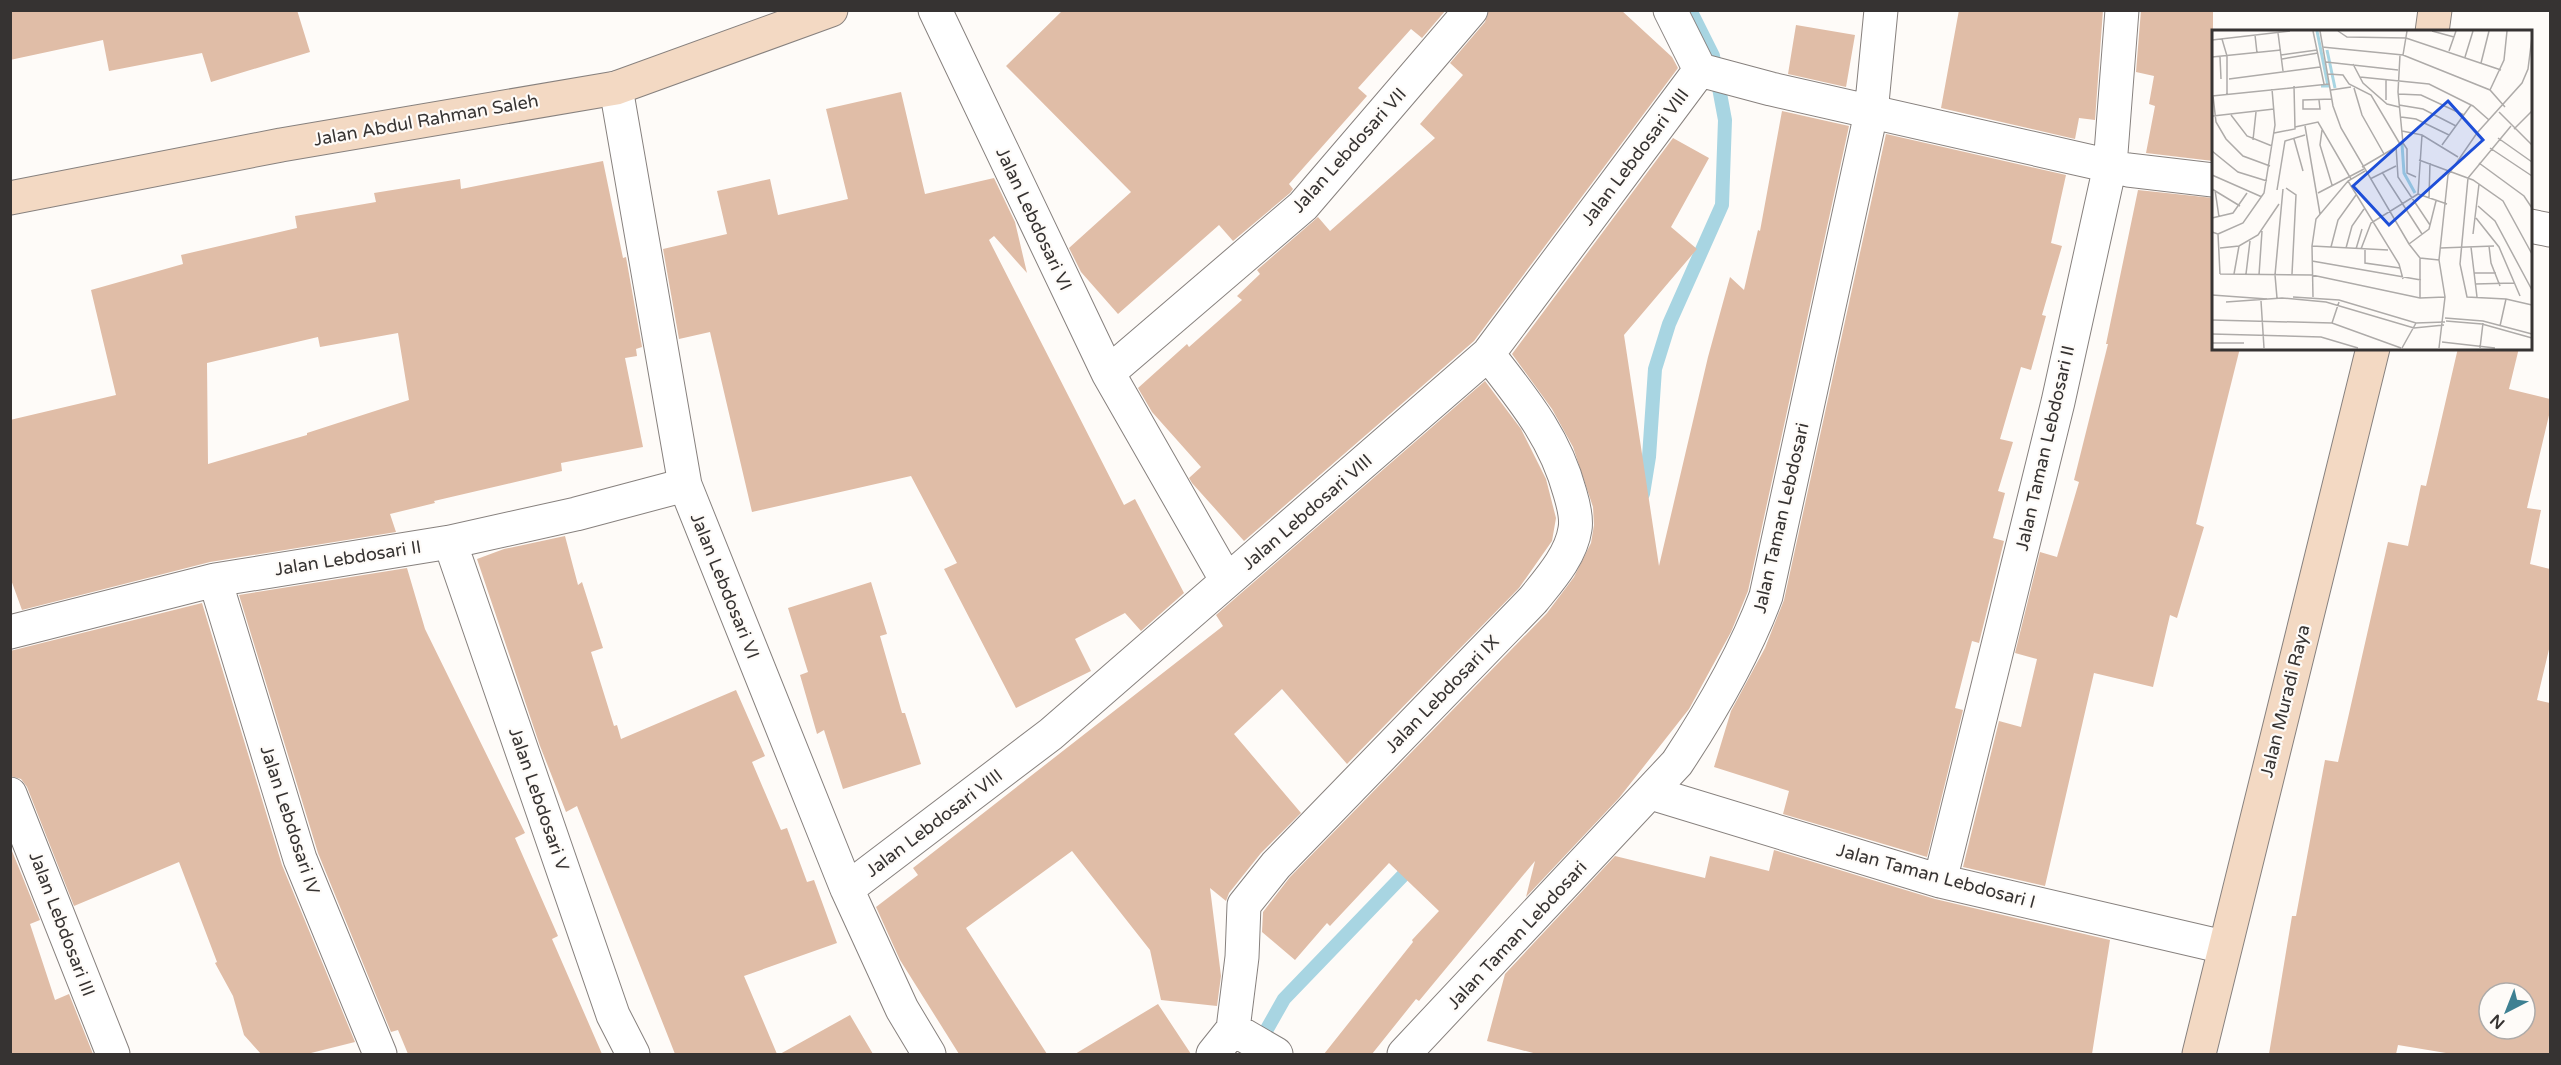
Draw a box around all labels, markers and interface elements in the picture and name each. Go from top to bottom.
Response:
inset map [2212,30,2531,350]
street label: Jalan Lebdosari VII [1287,83,1411,217]
street label: Jalan Lebdosari VIII [1576,84,1694,230]
street label: Jalan Abdul Rahman Saleh [312,89,540,151]
street label: Jalan Lebdosari VI [991,144,1077,294]
street label: Jalan Taman Lebdosari II [2011,343,2079,553]
street label: Jalan Taman Lebdosari [1748,421,1814,615]
street label: Jalan Lebdosari VIII [1237,449,1377,575]
street label: Jalan Lebdosari VI [686,510,764,662]
street label: Jalan Lebdosari II [273,536,423,580]
street label: Jalan Muradi Raya [2255,622,2315,780]
street label: Jalan Lebdosari IX [1380,631,1504,757]
street label: Jalan Lebdosari V [504,724,574,874]
street label: Jalan Lebdosari IV [256,743,325,898]
street label: Jalan Lebdosari VIII [861,764,1007,882]
street label: Jalan Taman Lebdosari I [1834,839,2038,913]
street label: Jalan Lebdosari III [24,849,100,999]
street label: Jalan Taman Lebdosari [1442,856,1592,1014]
north arrow [2477,981,2537,1041]
text: N [2486,1010,2509,1033]

